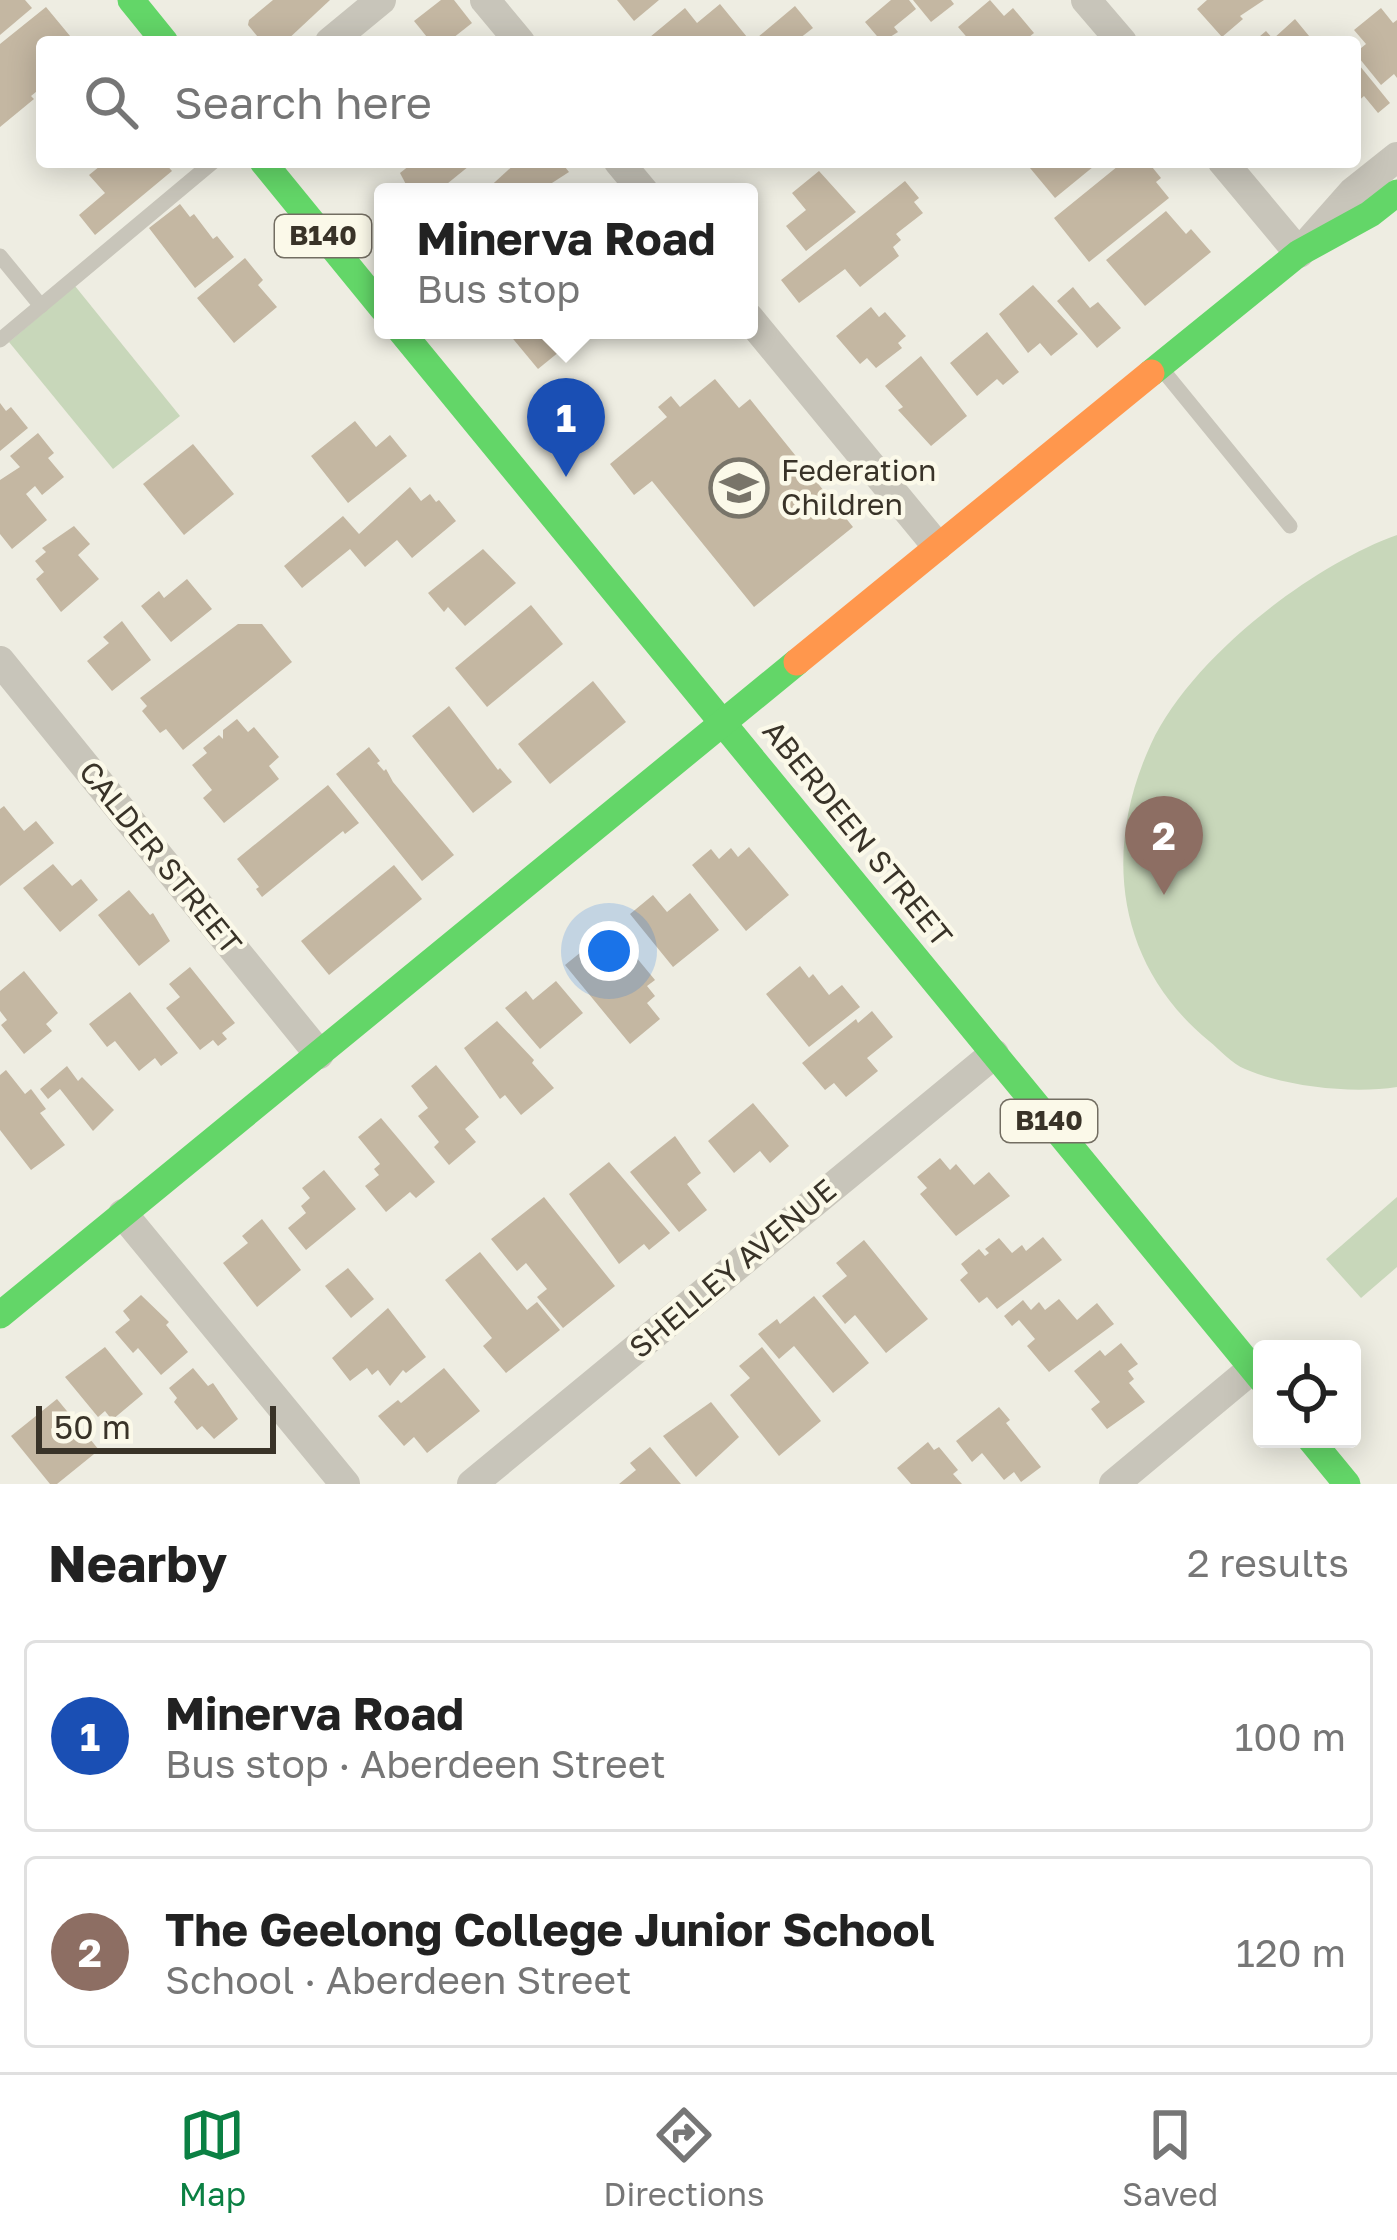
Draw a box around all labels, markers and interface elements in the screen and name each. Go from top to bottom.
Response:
search box [36,36,1361,168]
icon: search [78,69,144,135]
text: Search here [174,75,432,129]
popup [374,183,758,339]
text: Minerva Road [417,211,715,265]
road number: B140 [275,215,371,257]
text: Bus stop [417,265,580,312]
pin: 1 [527,378,605,477]
place label: Federation Children [781,452,936,522]
school or university icon: Federation Children [708,457,770,519]
street label: ABERDEEN STREET [756,713,960,954]
street label: CALDER STREET [72,754,250,961]
pin: 2 [1125,796,1203,895]
your location [579,921,639,981]
road number: B140 [1001,1100,1097,1142]
street label: SHELLEY AVENUE [622,1171,843,1365]
map controls [1253,1340,1361,1448]
button: locate [1253,1340,1361,1448]
scale bar [36,1400,276,1453]
text: 50 m [54,1407,131,1446]
text: Nearby [48,1532,227,1593]
text: 2 results [1187,1539,1349,1586]
text: Minerva Road [165,1686,464,1740]
text: 1 [80,1713,100,1760]
text: 100 m [1234,1713,1346,1760]
text: Bus stop · Aberdeen Street [165,1740,666,1787]
text: The Geelong College Junior School [165,1902,934,1956]
text: 2 [78,1929,102,1976]
text: 120 m [1236,1929,1346,1976]
text: School · Aberdeen Street [165,1956,632,2003]
tab: Map [179,2102,246,2213]
tab: Directions [603,2102,765,2213]
tab: Saved [1122,2102,1218,2213]

